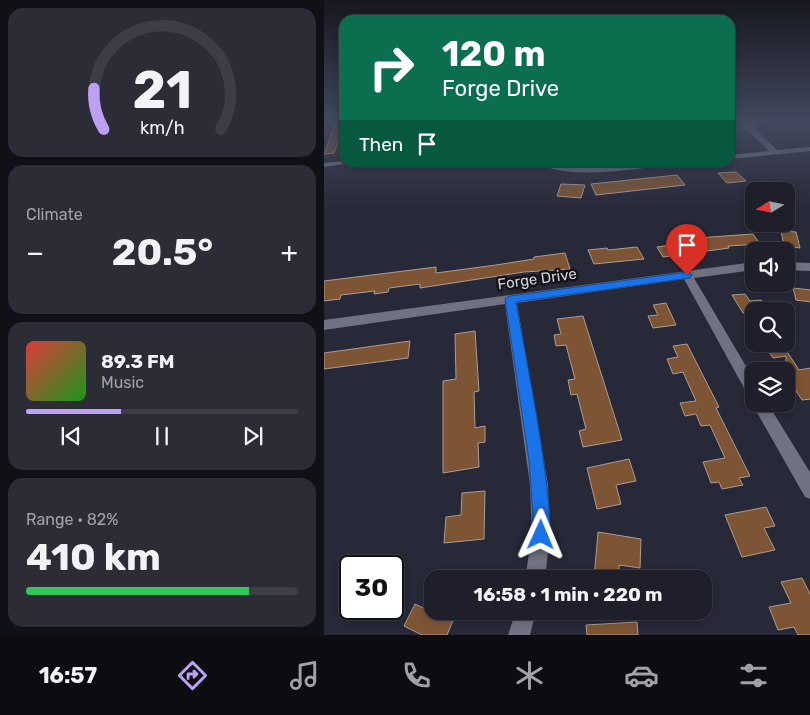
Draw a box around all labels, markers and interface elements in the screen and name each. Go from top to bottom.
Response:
text: 120 m [442,33,545,75]
icon: right [359,35,424,100]
text: 21 [132,59,192,121]
text: Forge Drive [442,75,559,102]
text: km/h [140,117,184,138]
icon: arrive [413,130,441,158]
text: Then [359,133,403,156]
north arrow [745,182,795,232]
map controls [745,182,795,412]
text: Climate [26,205,83,224]
pin [666,224,708,275]
text: 20.5° [112,229,213,275]
icon: arrive [673,231,701,259]
text: − [26,236,44,269]
text: + [281,236,298,269]
button: sound [745,242,795,292]
street label: Forge Drive [496,265,578,293]
button: search [745,302,795,352]
text: 89.3 FM [101,350,175,373]
button: layers [745,362,795,412]
text: Music [101,373,144,392]
icon: previous [57,422,85,450]
icon: pause [148,422,176,450]
icon: next [239,422,267,450]
position arrow [514,508,566,560]
text: Range · 82% [26,510,118,529]
text: 410 km [26,534,161,580]
speed limit sign: 30 [339,555,404,620]
text: 16:58 · 1 min · 220 m [474,583,662,606]
icon: directions [175,658,210,693]
icon: music [287,658,322,693]
icon: phone [399,658,434,693]
icon: climate [512,658,547,693]
icon: car [624,658,659,693]
icon: filters [736,658,771,693]
text: 16:57 [39,662,97,689]

